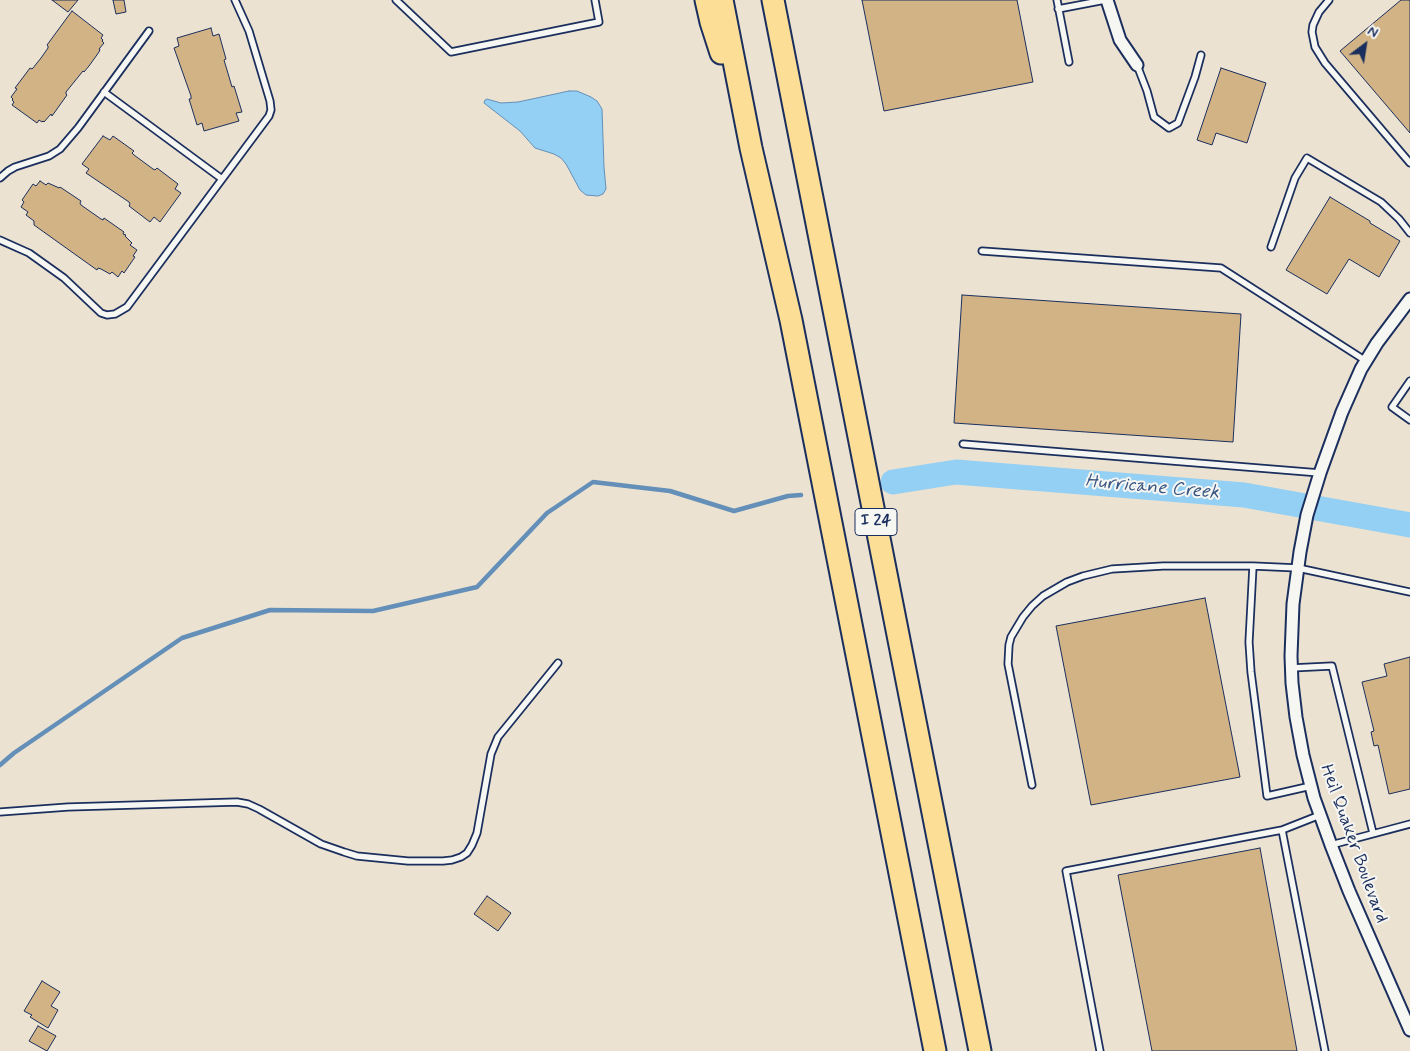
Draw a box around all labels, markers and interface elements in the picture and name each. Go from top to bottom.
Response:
north arrow [1340,20,1390,70]
text: N [1364,22,1381,42]
water label: Hurricane Creek [1084,471,1220,505]
road number: I 24 [855,508,897,536]
street label: Heil Quaker Boulevard [1314,762,1392,926]

